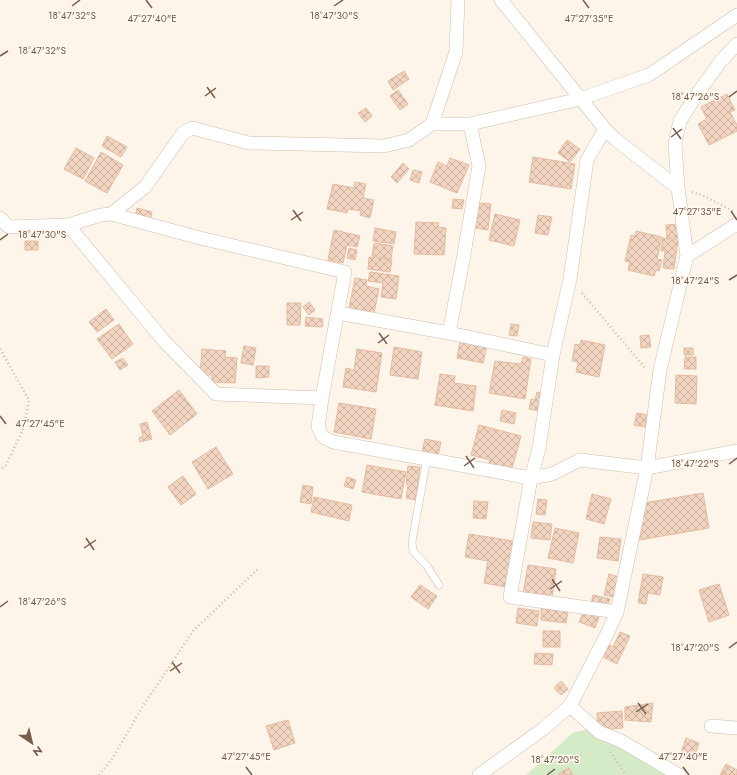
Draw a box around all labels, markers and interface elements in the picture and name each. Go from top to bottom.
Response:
text: 18°47'32"S [48,8,96,23]
text: 18°47'30"S [310,8,359,23]
text: 47°27'40"E [127,11,177,26]
text: 47°27'35"E [565,11,613,26]
text: 18°47'32"S [18,43,66,58]
text: 18°47'26"S [671,89,720,104]
text: 47°27'35"E [673,204,721,219]
text: 18°47'30"S [18,227,67,242]
text: 18°47'24"S [671,273,720,288]
text: 47°27'45"E [15,416,65,431]
text: 18°47'22"S [671,456,720,471]
text: 18°47'26"S [18,594,67,609]
text: 18°47'20"S [671,640,720,655]
north arrow [12,723,52,763]
text: N [30,742,46,760]
text: 47°27'45"E [221,749,271,764]
text: 47°27'40"E [658,749,708,764]
text: 18°47'20"S [531,752,580,767]

